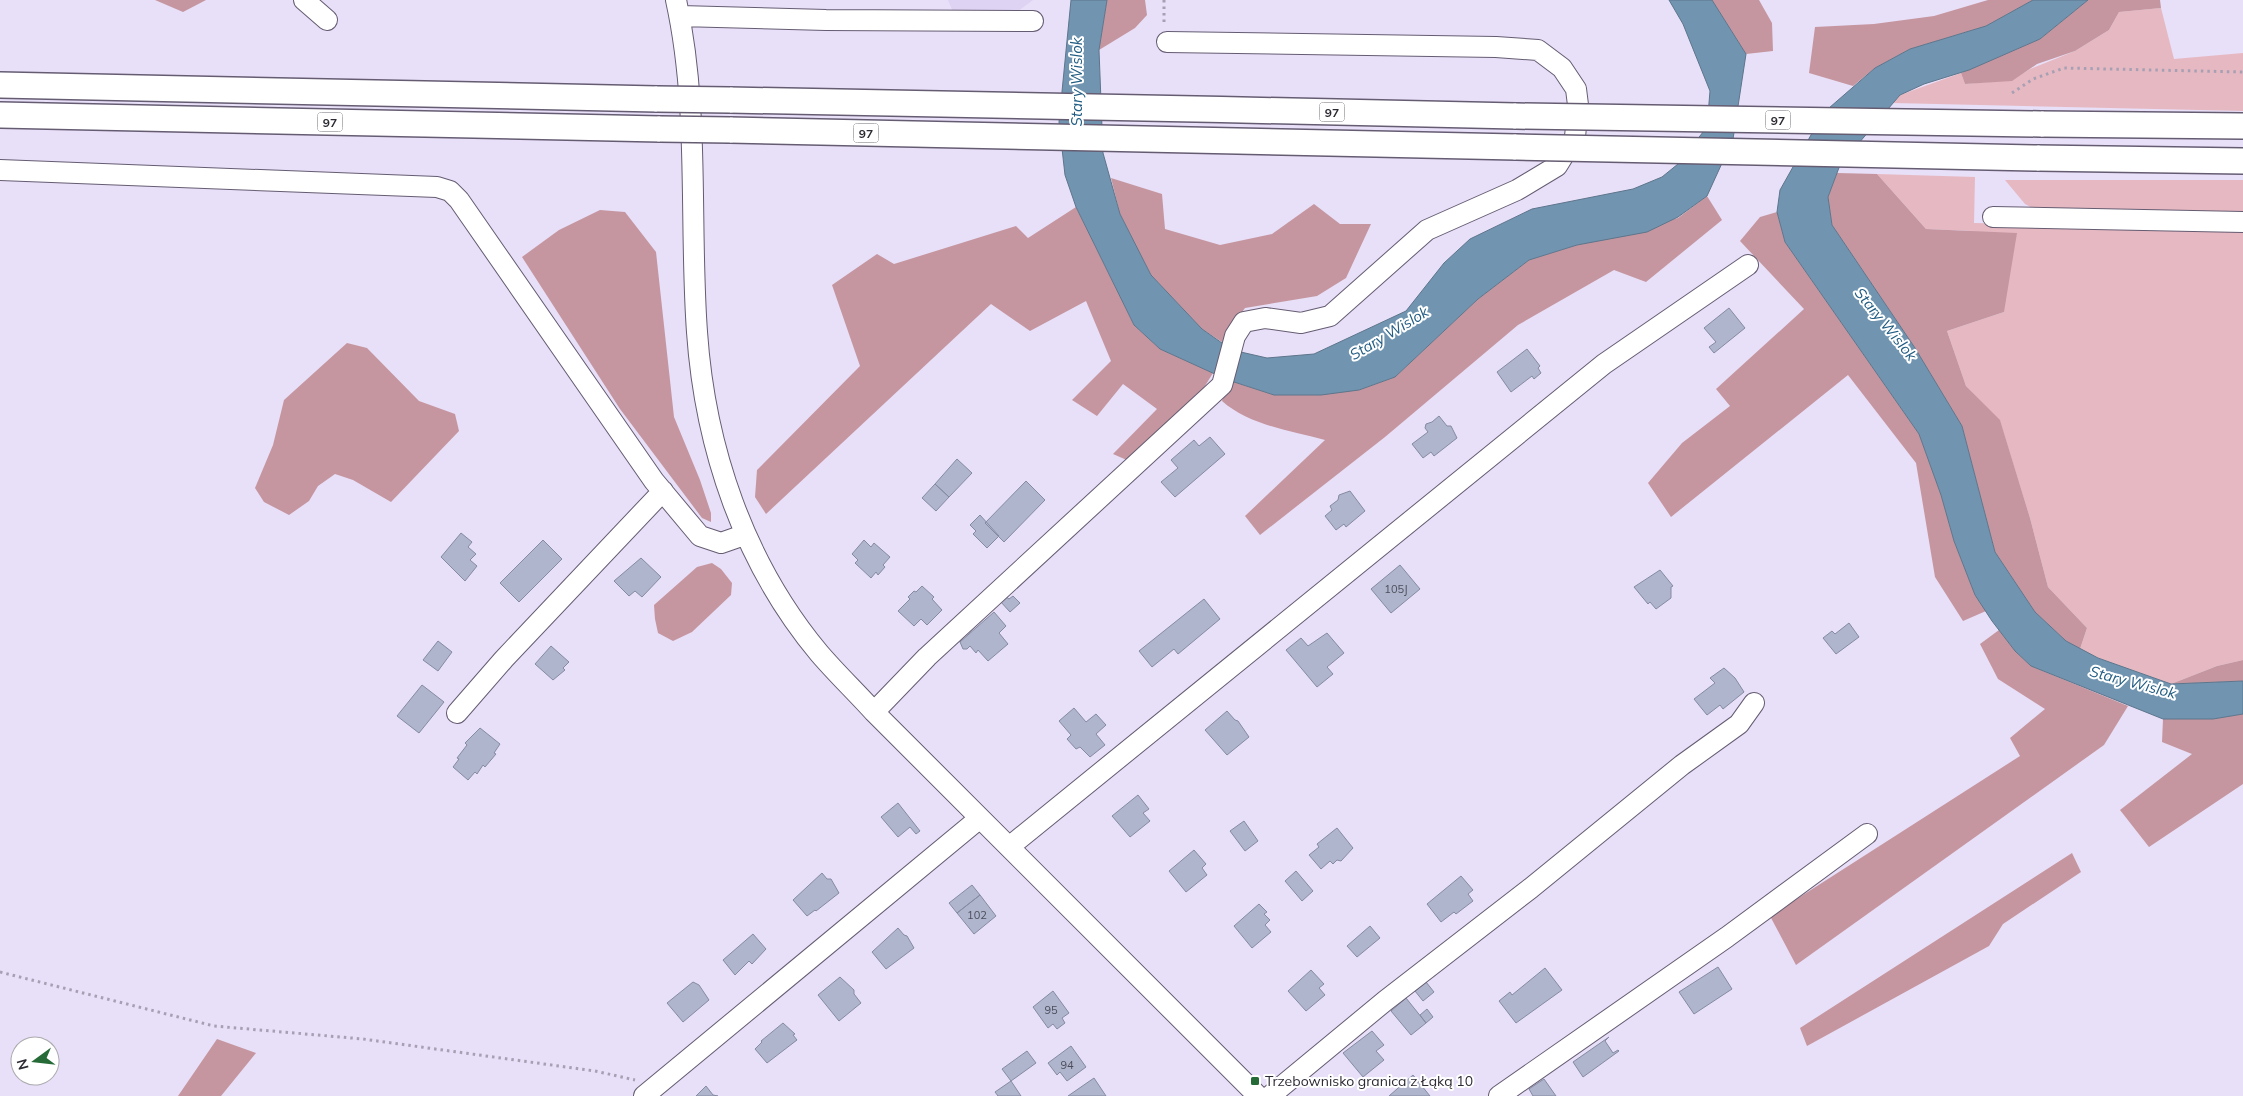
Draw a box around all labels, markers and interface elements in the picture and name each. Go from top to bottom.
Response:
water label: Stary Wislok [1067,36,1086,126]
road number: 97 [1320,102,1344,121]
road number: 97 [1766,110,1790,130]
road number: 97 [318,112,342,132]
road number: 97 [854,124,878,142]
water label: Stary Wislok [1851,283,1922,366]
water label: Stary Wislok [1346,301,1433,364]
house number: 105J [1384,582,1408,596]
water label: Stary Wislok [2088,661,2180,703]
house number: 102 [967,908,987,922]
house number: 95 [1044,1003,1058,1017]
north arrow [10,1036,60,1086]
text: N [12,1057,33,1072]
house number: 94 [1060,1058,1074,1072]
place label: Trzebownisko granica z Łąką 10 [1265,1072,1473,1090]
marker: Trzebownisko granica z Łąką 10 [1249,1075,1261,1087]

